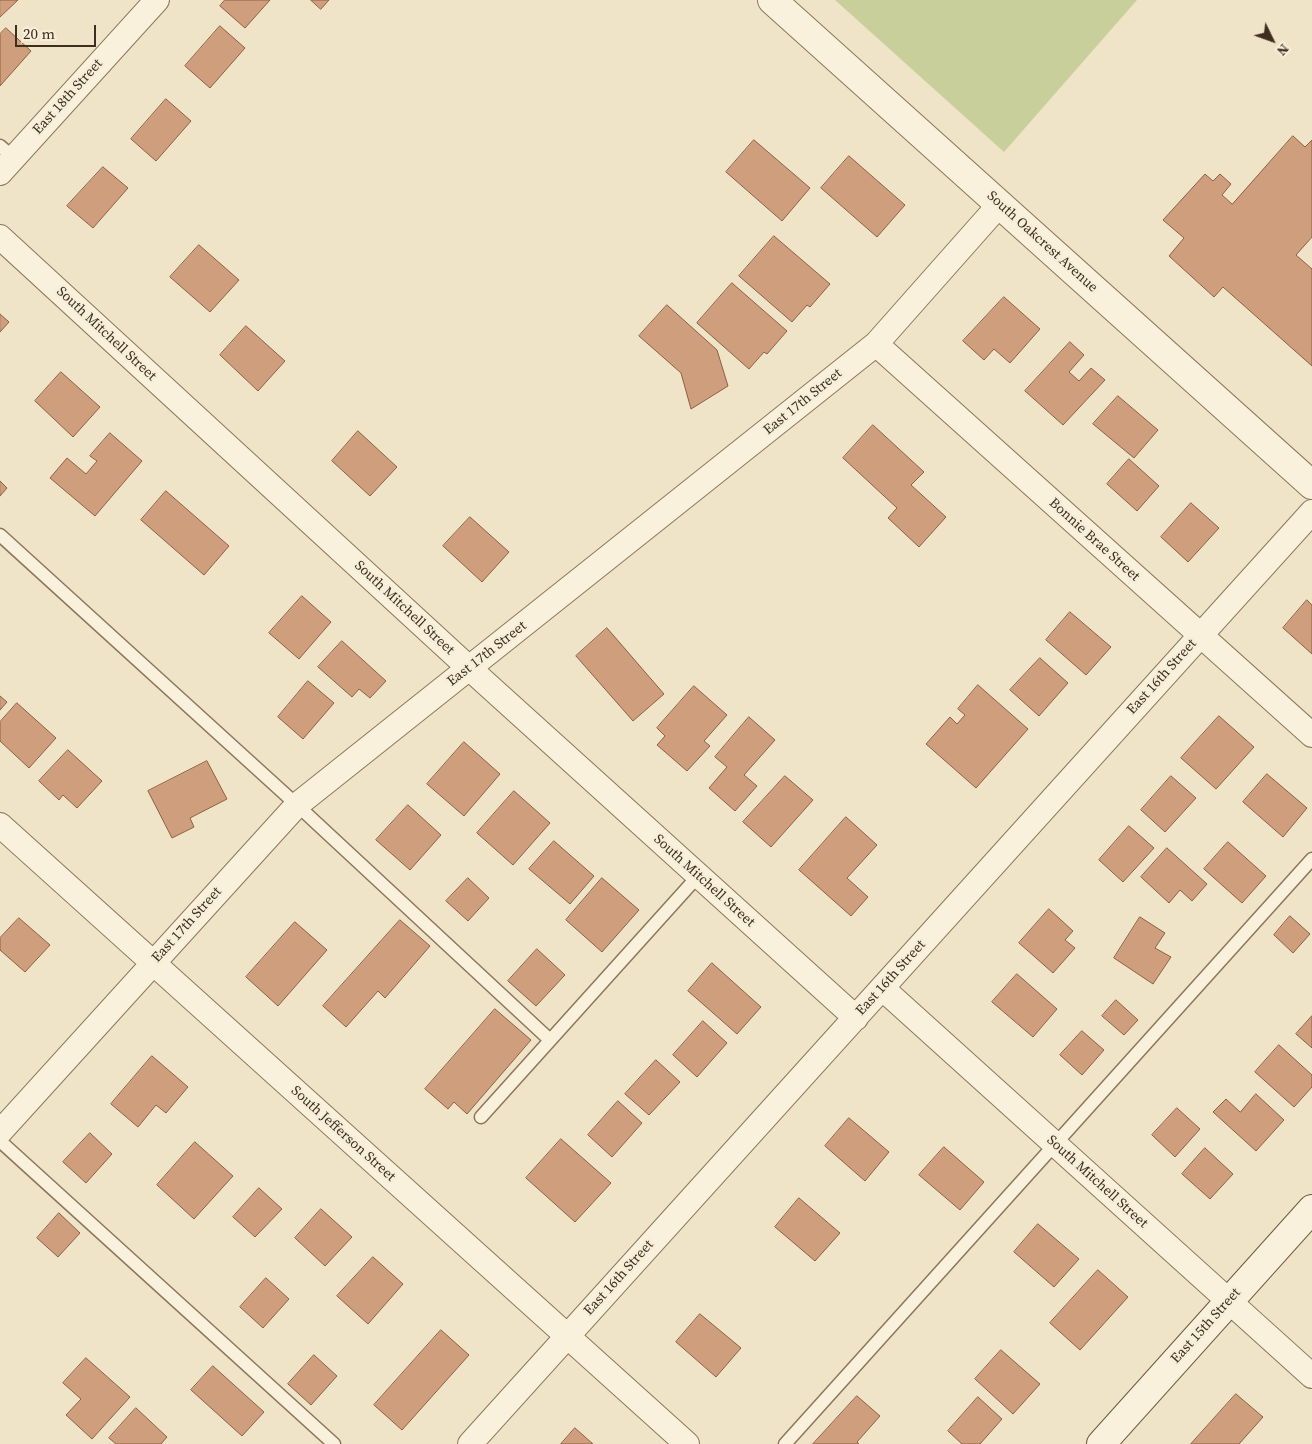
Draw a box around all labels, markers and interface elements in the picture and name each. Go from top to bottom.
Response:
scale bar [18,15,99,47]
north arrow [1247,15,1297,65]
text: 20 m [23,23,55,44]
text: N [1272,40,1294,61]
street label: East 18th Street [30,56,106,138]
street label: South Oakcrest Avenue [983,188,1101,296]
street label: South Mitchell Street [53,283,159,385]
street label: East 17th Street [760,365,846,439]
street label: Bonnie Brae Street [1045,495,1143,585]
street label: South Mitchell Street [351,557,457,659]
street label: East 17th Street [444,618,530,690]
street label: East 16th Street [1124,636,1200,718]
street label: South Mitchell Street [650,831,758,931]
street label: East 17th Street [149,884,225,966]
street label: East 16th Street [853,937,929,1019]
street label: South Jefferson Street [287,1083,399,1185]
street label: South Mitchell Street [1043,1132,1151,1232]
street label: East 16th Street [581,1237,657,1319]
street label: East 15th Street [1168,1285,1244,1367]

